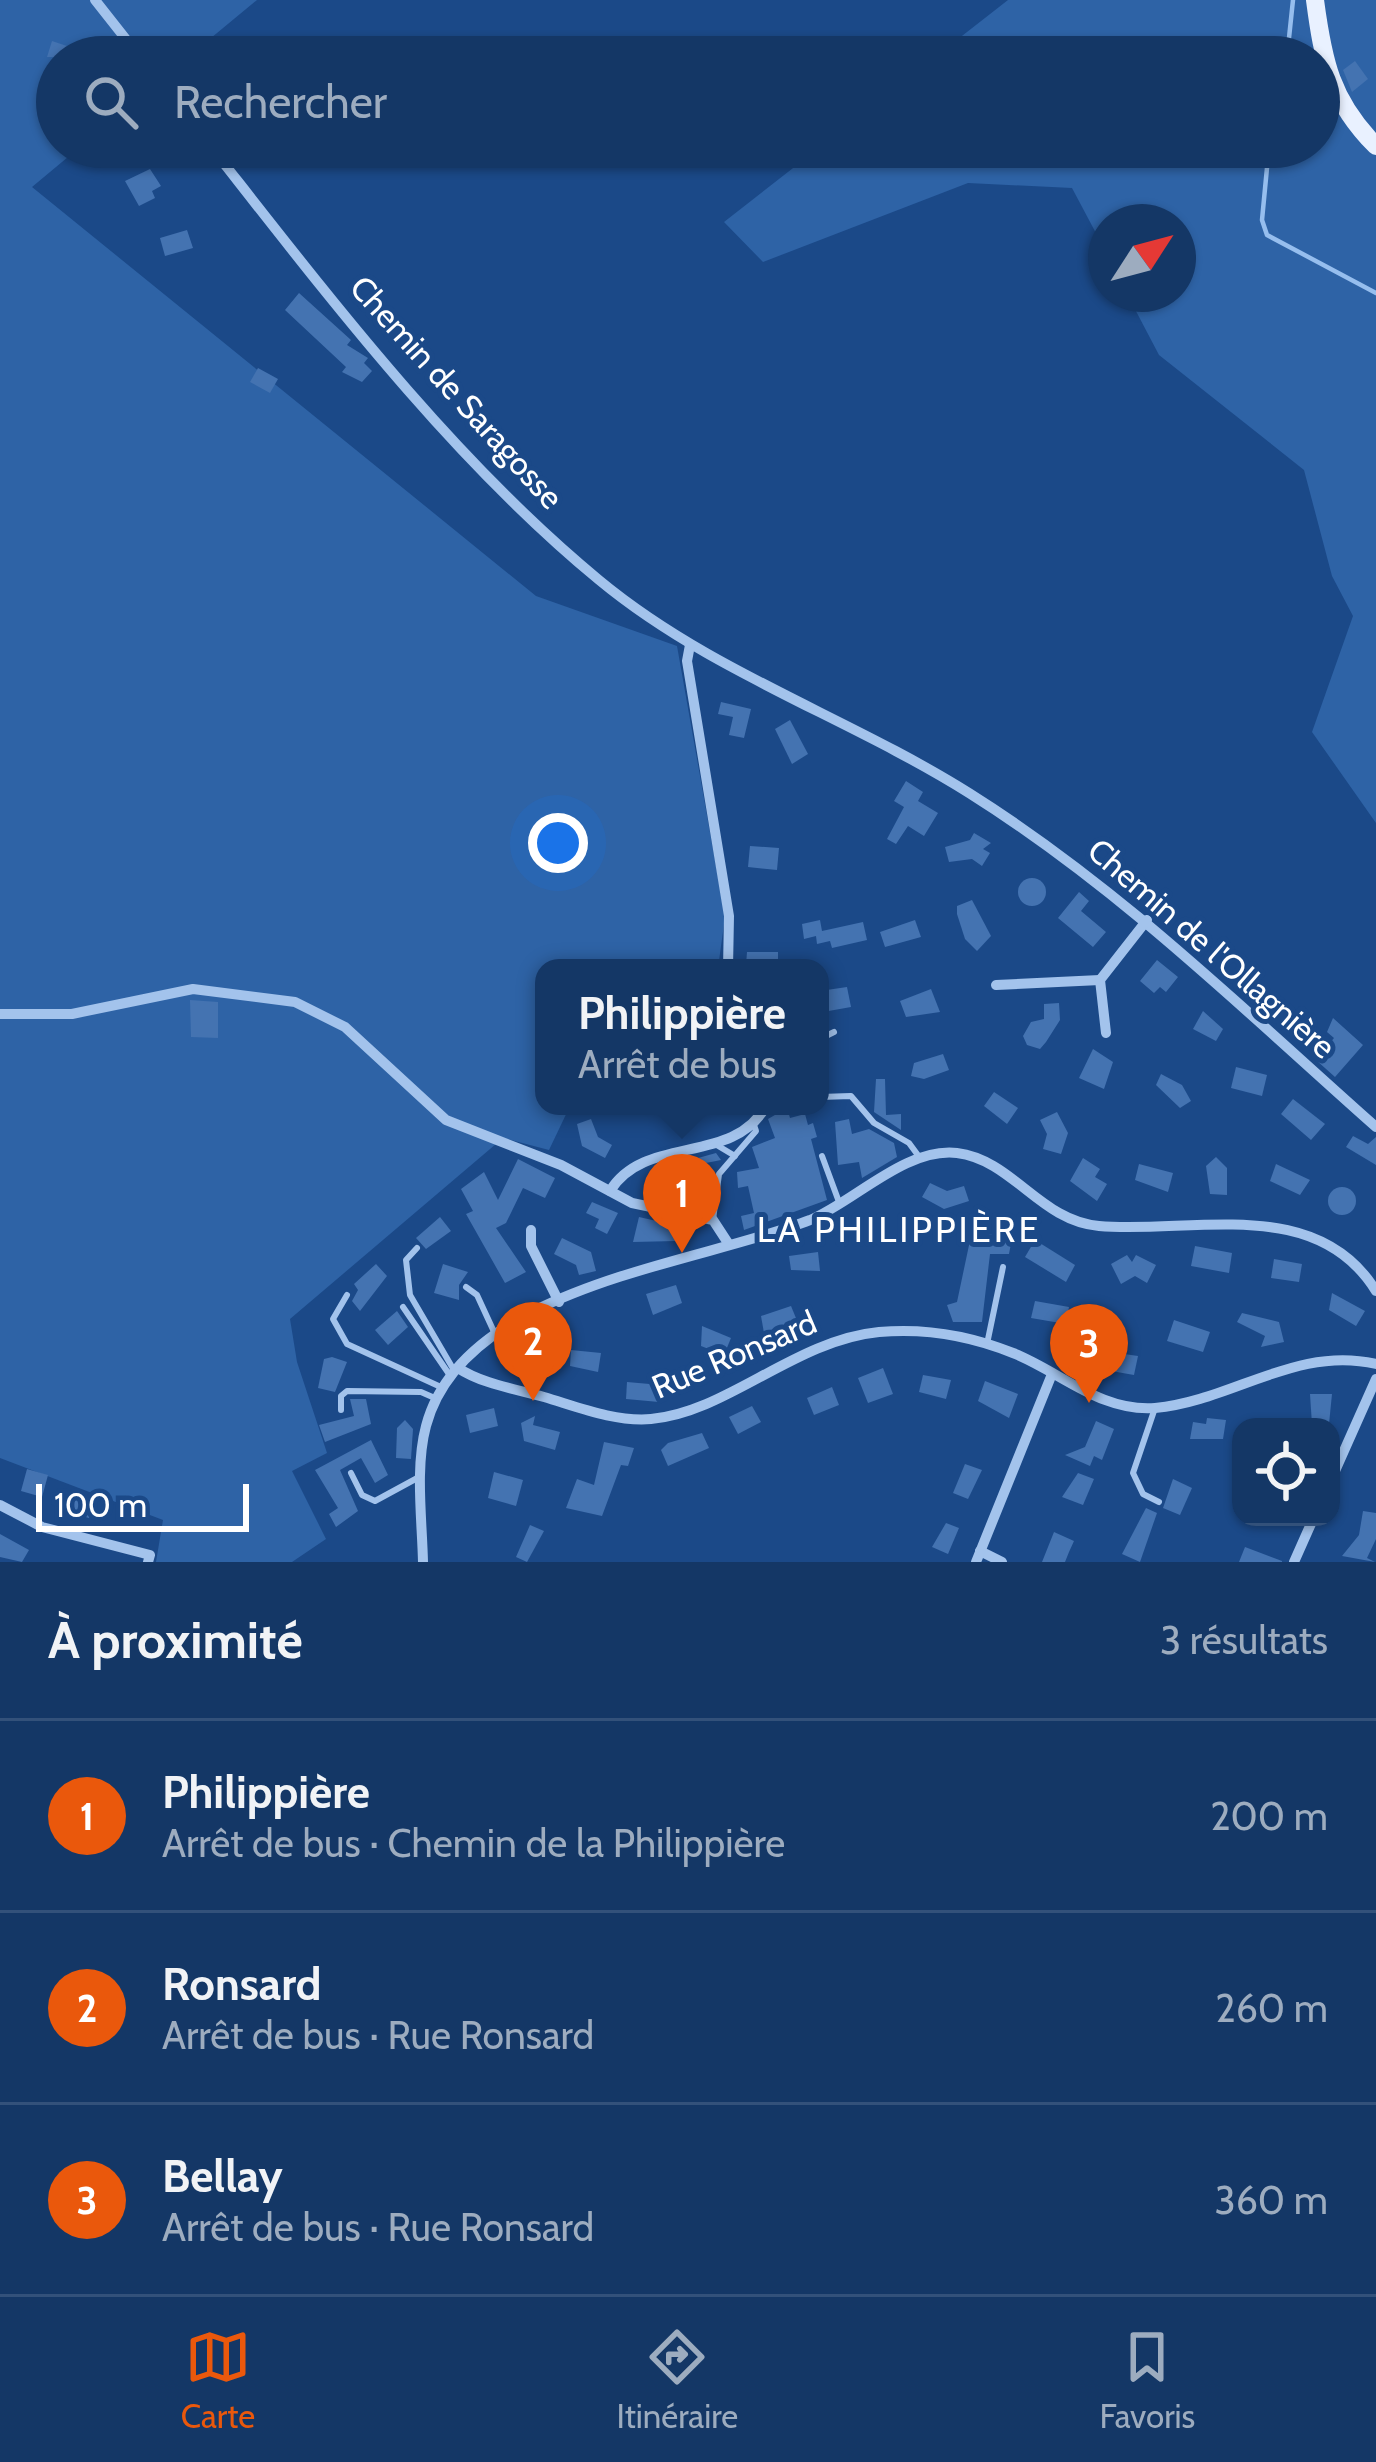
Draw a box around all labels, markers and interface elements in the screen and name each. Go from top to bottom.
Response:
search box [36,36,1340,168]
icon: search [78,69,144,135]
text: Rechercher [174,75,387,129]
north arrow [1088,204,1196,312]
street label: Chemin de Saragosse [342,267,572,517]
your location [528,813,588,873]
street label: Chemin de l'Ollagnière [1080,830,1344,1066]
popup [535,959,829,1115]
text: Philippière [578,986,786,1040]
text: Arrêt de bus [578,1040,777,1088]
pin: 1 [643,1154,721,1253]
district label: LA PHILIPPIÈRE [757,1207,1041,1251]
street label: Rue Ronsard [646,1301,822,1407]
pin: 2 [494,1302,572,1401]
pin: 3 [1050,1304,1128,1403]
map controls [1232,1418,1340,1526]
button: locate [1232,1418,1340,1526]
scale bar [36,1478,249,1531]
text: 100 m [54,1485,147,1525]
text: À proximité [48,1609,303,1671]
text: 3 résultats [1160,1616,1328,1664]
text: Philippière [162,1765,370,1819]
text: 1 [80,1792,94,1840]
text: 200 m [1210,1792,1328,1840]
text: Arrêt de bus · Chemin de la Philippière [162,1819,785,1867]
text: Ronsard [162,1957,321,2011]
text: 2 [77,1984,97,2032]
text: 260 m [1215,1984,1328,2032]
text: Arrêt de bus · Rue Ronsard [162,2011,594,2059]
text: Bellay [162,2149,283,2203]
text: 3 [76,2176,98,2224]
text: 360 m [1215,2176,1328,2224]
text: Arrêt de bus · Rue Ronsard [162,2203,594,2251]
tab: Carte [181,2324,255,2436]
tab: Itinéraire [617,2324,738,2436]
tab: Favoris [1099,2324,1195,2436]

